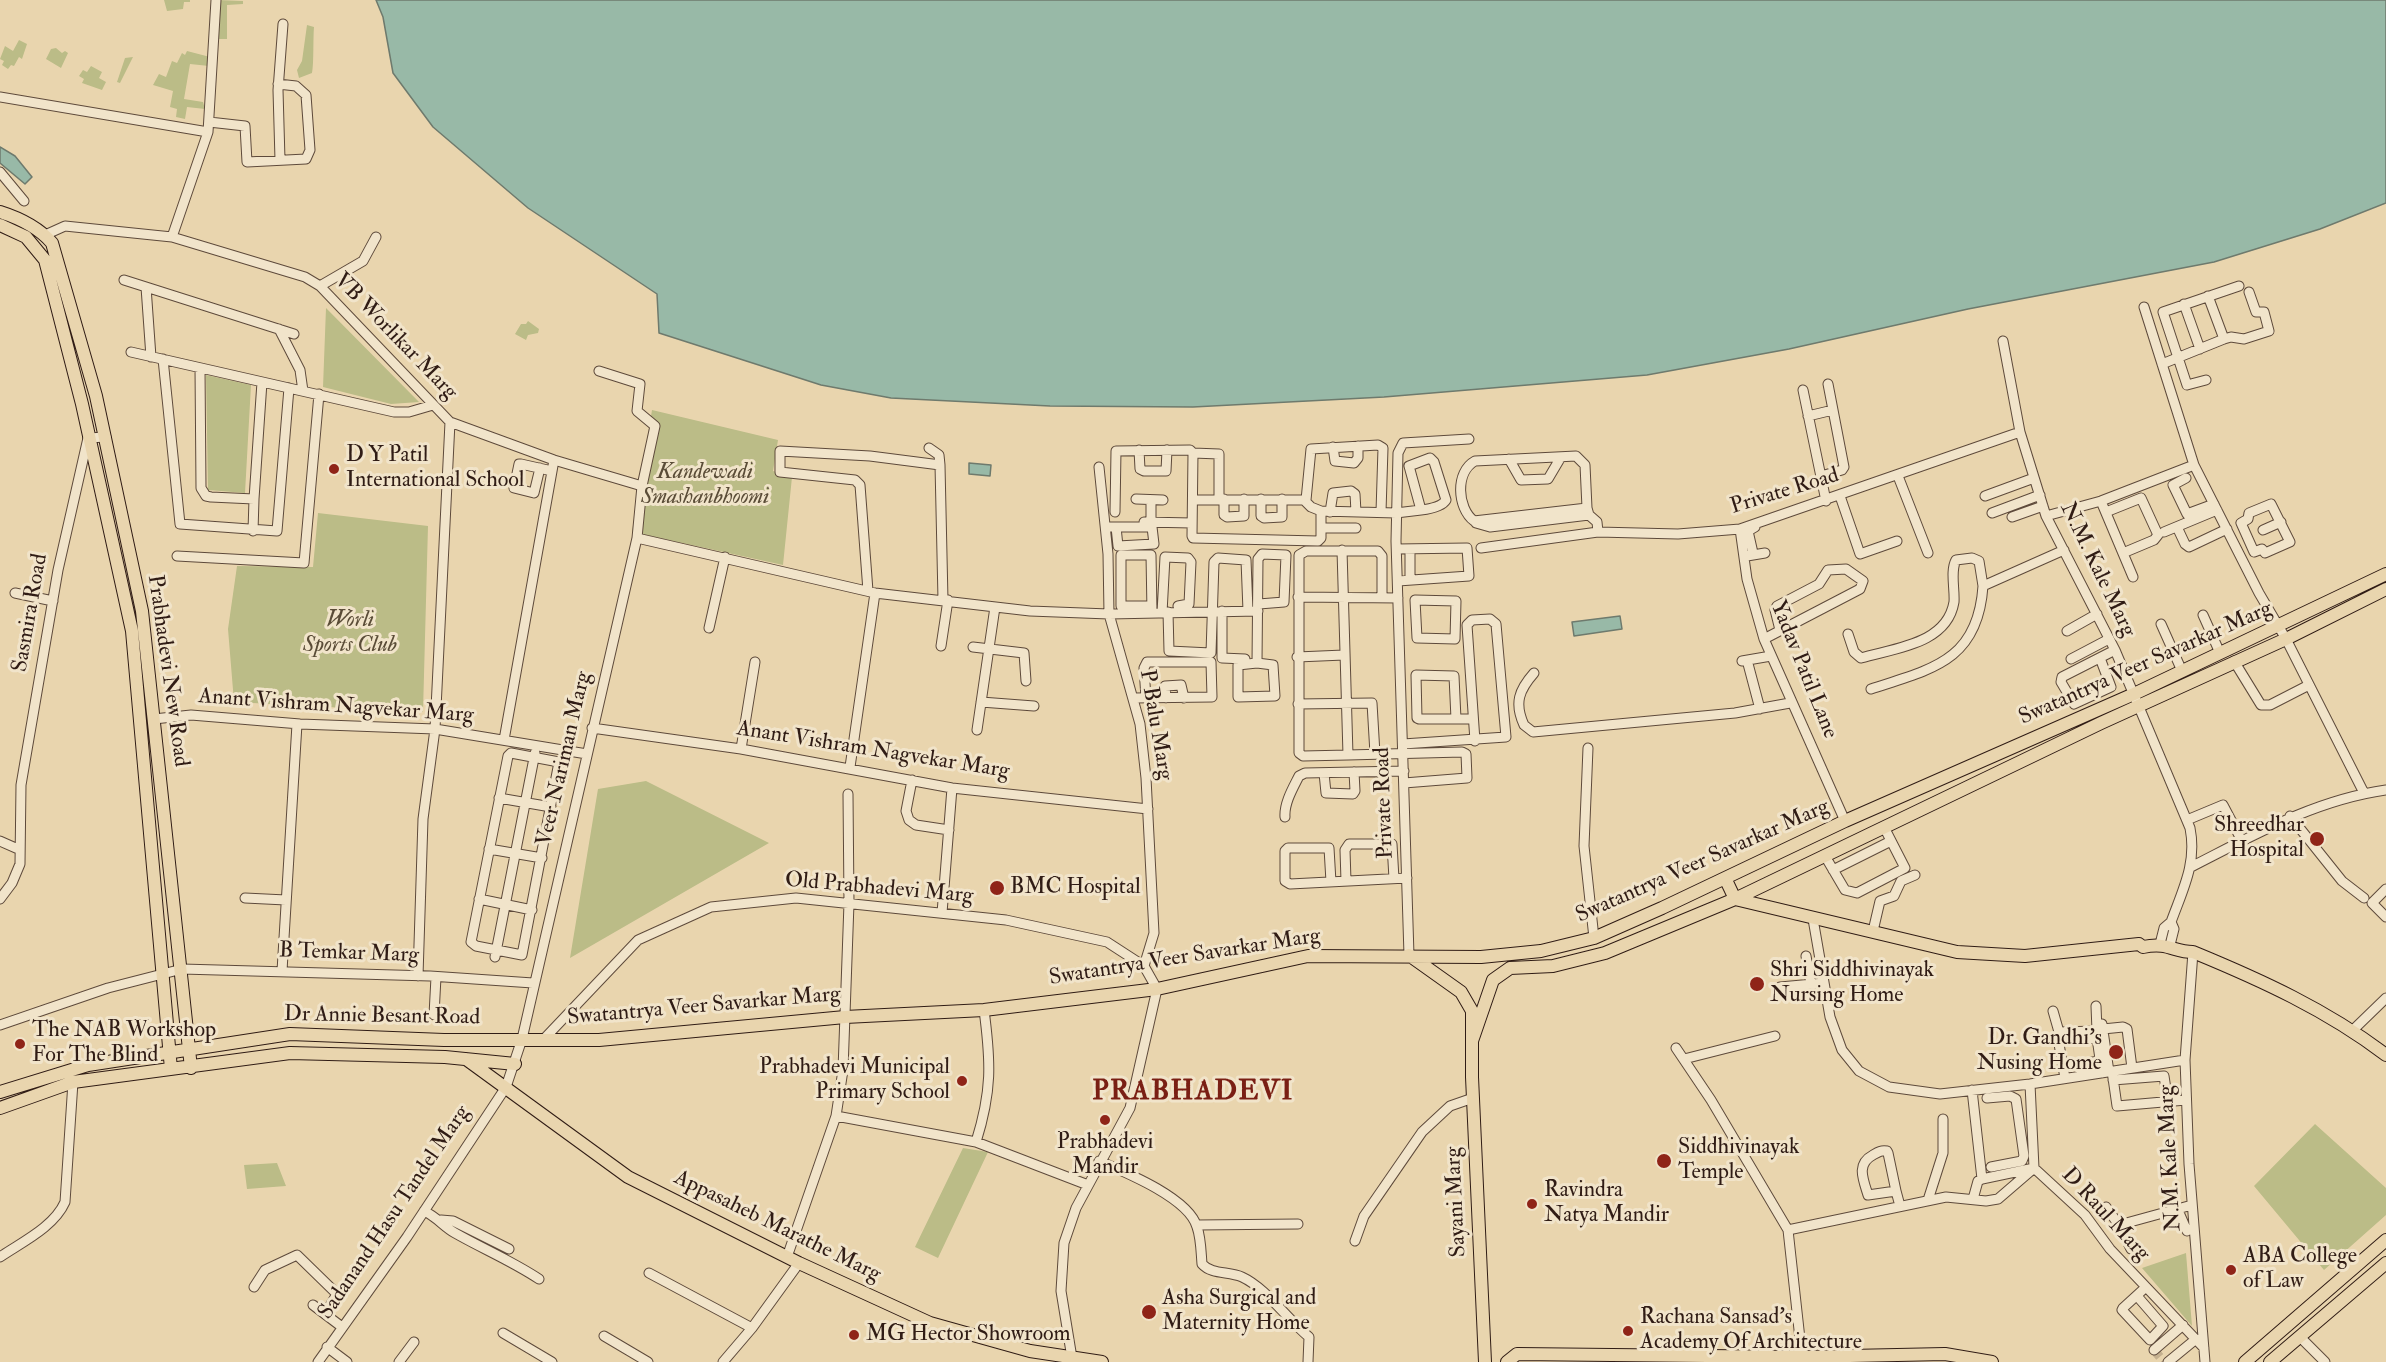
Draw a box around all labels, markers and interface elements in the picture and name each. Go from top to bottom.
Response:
street label: VB Worlikar Marg [328,268,462,406]
place label: D Y Patil International School [346,443,524,494]
park label: Kandewadi Smashanbhoomi [641,460,769,512]
marker: D Y Patil International School [327,462,341,476]
street label: Private Road [1728,463,1842,521]
street label: N.M. Kale Marg [2053,498,2141,642]
street label: Sasmira Road [8,552,54,674]
street label: Prabhadevi New Road [140,573,194,769]
street label: Swatantrya Veer Savarkar Marg [2015,596,2277,732]
street label: Yadav Patil Lane [1763,597,1843,743]
park label: Worli Sports Club [303,608,397,660]
street label: P Balu Marg [1132,668,1178,782]
street label: Veer Nariman Marg [532,669,598,849]
street label: Anant Vishram Nagvekar Marg [197,684,475,730]
street label: Anant Vishram Nagvekar Marg [735,716,1011,786]
street label: Private Road [1370,747,1400,859]
street label: Swatantrya Veer Savarkar Marg [1572,794,1834,930]
place label: Shreedhar Hospital [2214,813,2304,864]
marker: Shreedhar Hospital [2308,830,2326,848]
street label: Old Prabhadevi Marg [784,868,974,910]
place label: BMC Hospital [1010,875,1141,901]
marker: BMC Hospital [988,879,1006,897]
street label: Swatantrya Veer Savarkar Marg [1047,924,1323,992]
street label: B Temkar Marg [278,938,420,970]
place label: Shri Siddhivinayak Nursing Home [1770,958,1934,1010]
marker: Shri Siddhivinayak Nursing Home [1748,975,1766,993]
street label: Swatantrya Veer Savarkar Marg [566,982,842,1032]
street label: Dr Annie Besant Road [284,1002,480,1032]
place label: The NAB Workshop For The Blind [32,1018,216,1070]
place label: Dr. Gandhi's Nusing Home [1977,1026,2102,1078]
marker: The NAB Workshop For The Blind [13,1037,27,1051]
marker: Dr. Gandhi's Nusing Home [2107,1043,2125,1061]
place label: Prabhadevi Municipal Primary School [759,1055,950,1106]
marker: Prabhadevi Municipal Primary School [955,1074,969,1088]
district label: PRABHADEVI [1092,1076,1294,1110]
street label: N.M. Kale Marg [2154,1084,2188,1232]
street label: Sadanand Hasu Tandel Marg [313,1101,477,1325]
marker: Prabhadevi Mandir [1098,1113,1112,1127]
place label: Prabhadevi Mandir [1057,1130,1153,1182]
place label: Siddhivinayak Temple [1678,1135,1800,1186]
street label: Sayani Marg [1441,1146,1473,1258]
marker: Siddhivinayak Temple [1655,1152,1673,1170]
street label: D Raul Marg [2055,1163,2155,1267]
street label: Appasaheb Marathe Marg [669,1165,885,1289]
place label: Ravindra Natya Mandir [1544,1178,1669,1230]
marker: Ravindra Natya Mandir [1525,1197,1539,1211]
place label: ABA College of Law [2243,1244,2357,1296]
marker: ABA College of Law [2224,1263,2238,1277]
place label: Asha Surgical and Maternity Home [1162,1286,1316,1338]
marker: Asha Surgical and Maternity Home [1140,1303,1158,1321]
place label: Rachana Sansad's Academy Of Architecture [1640,1305,1862,1356]
place label: MG Hector Showroom [866,1322,1071,1348]
marker: Rachana Sansad's Academy Of Architecture [1621,1324,1635,1338]
marker: MG Hector Showroom [847,1328,861,1342]

